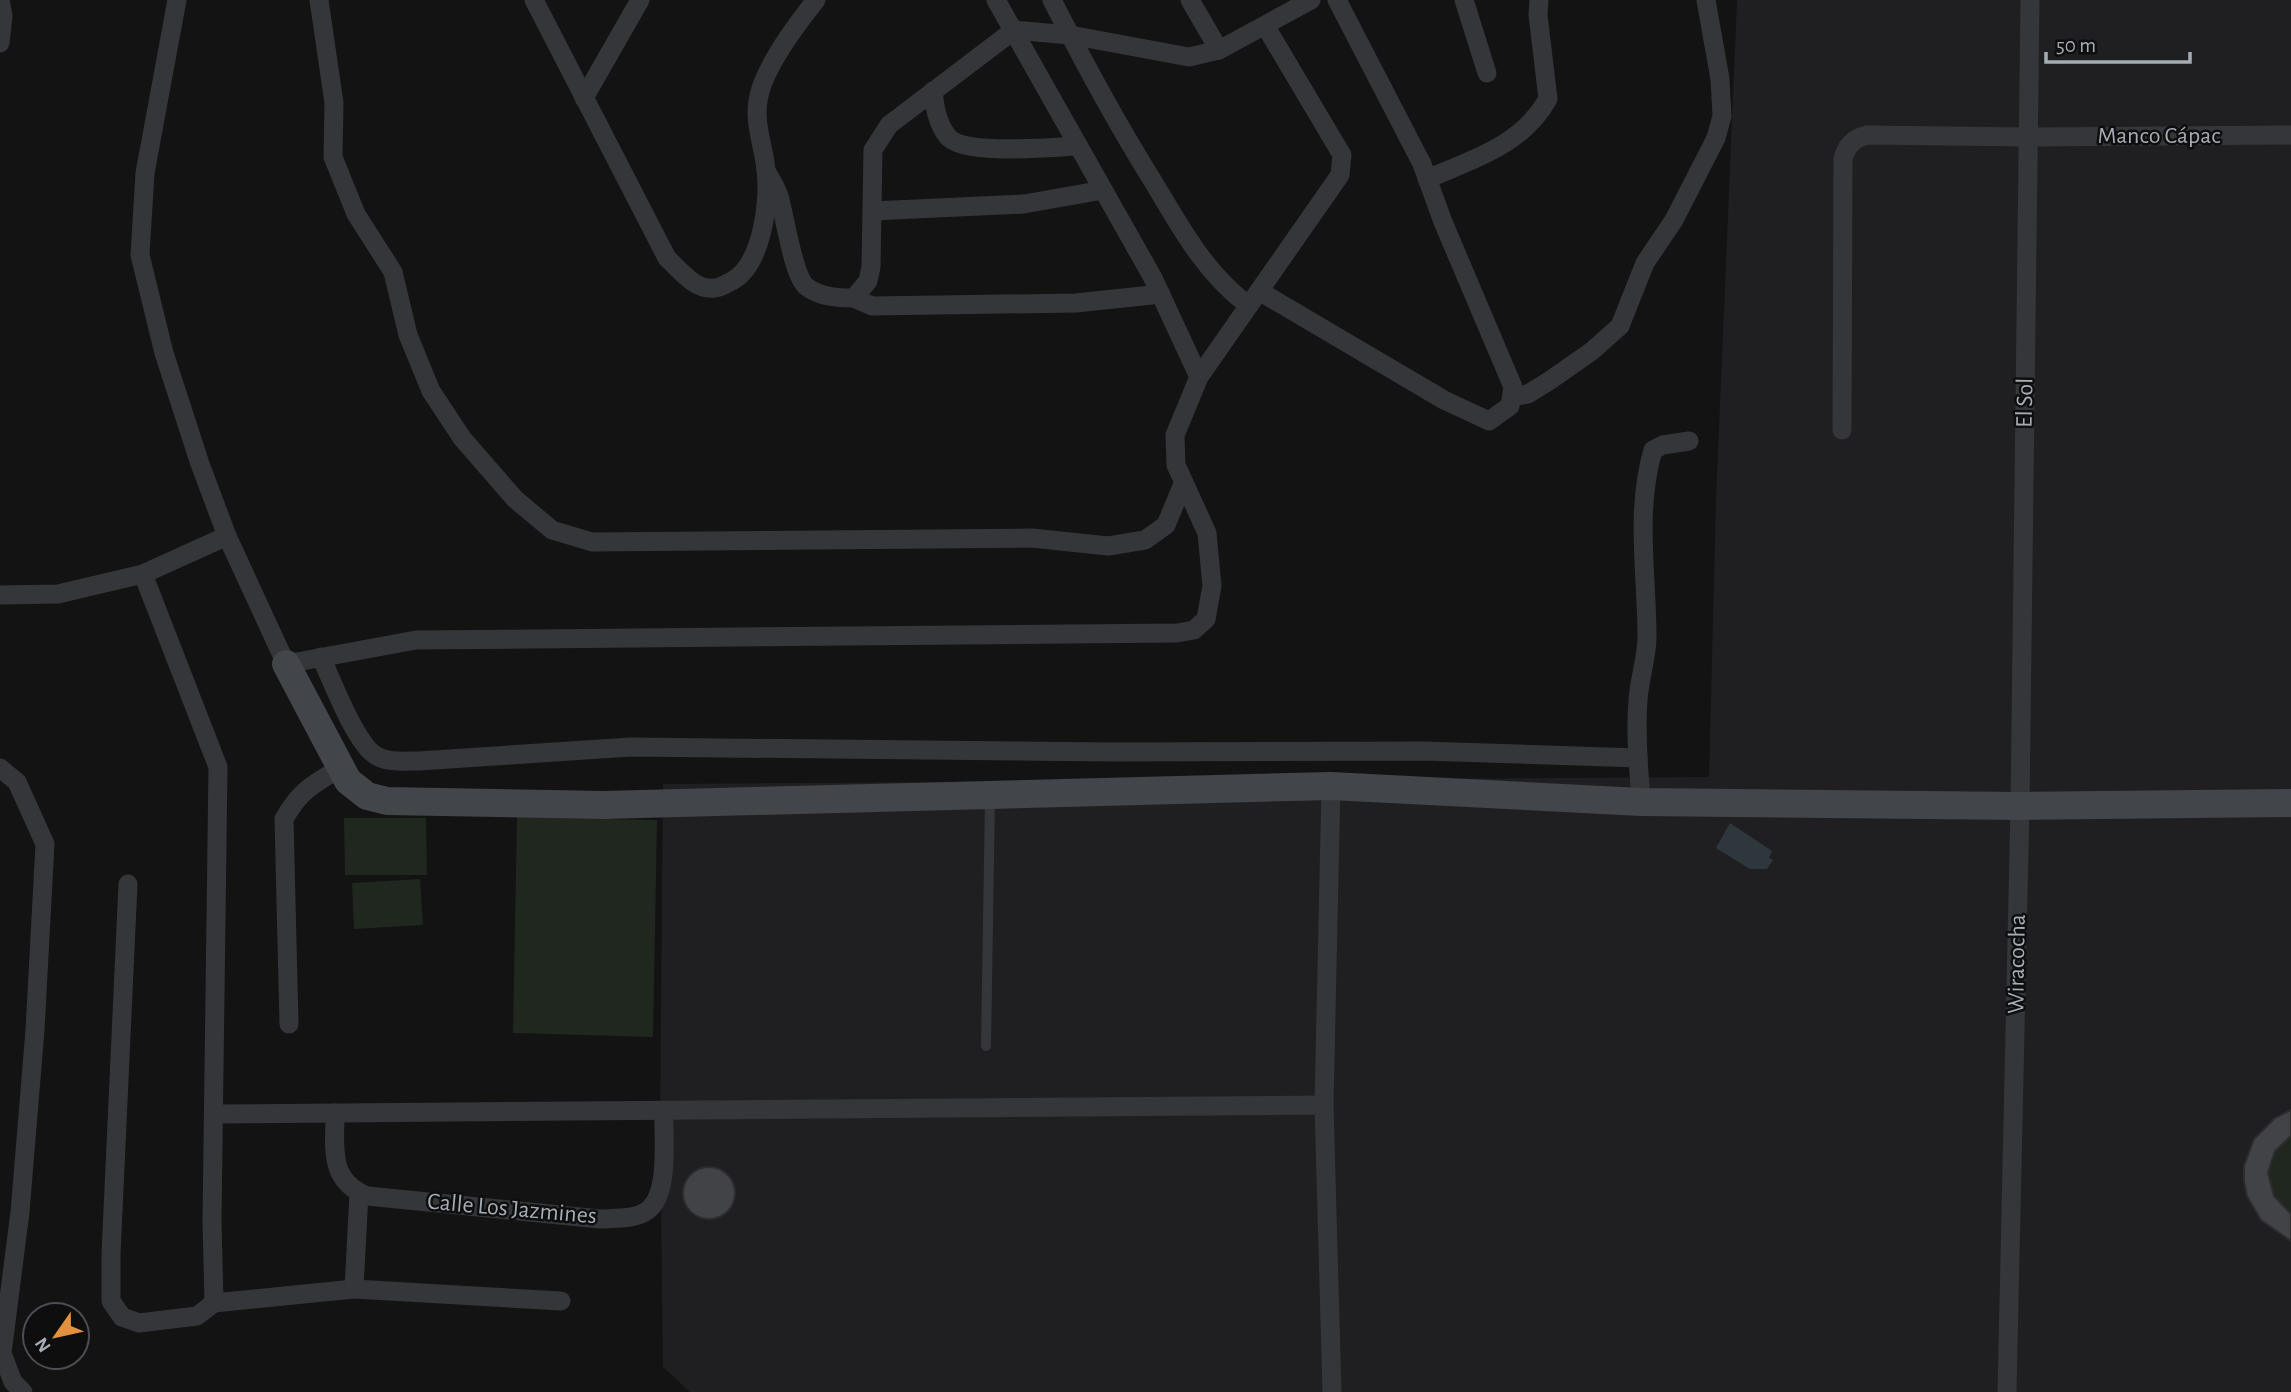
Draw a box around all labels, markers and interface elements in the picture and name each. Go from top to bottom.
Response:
scale bar [2046,21,2190,65]
text: 50 m [2056,35,2096,56]
street label: Manco Cápac [2098,124,2221,148]
street label: El Sol [2013,378,2037,428]
street label: Wiracocha [2004,914,2030,1014]
street label: Calle Los Jazmines [426,1190,598,1228]
north arrow [21,1301,91,1371]
text: N [32,1334,55,1355]

